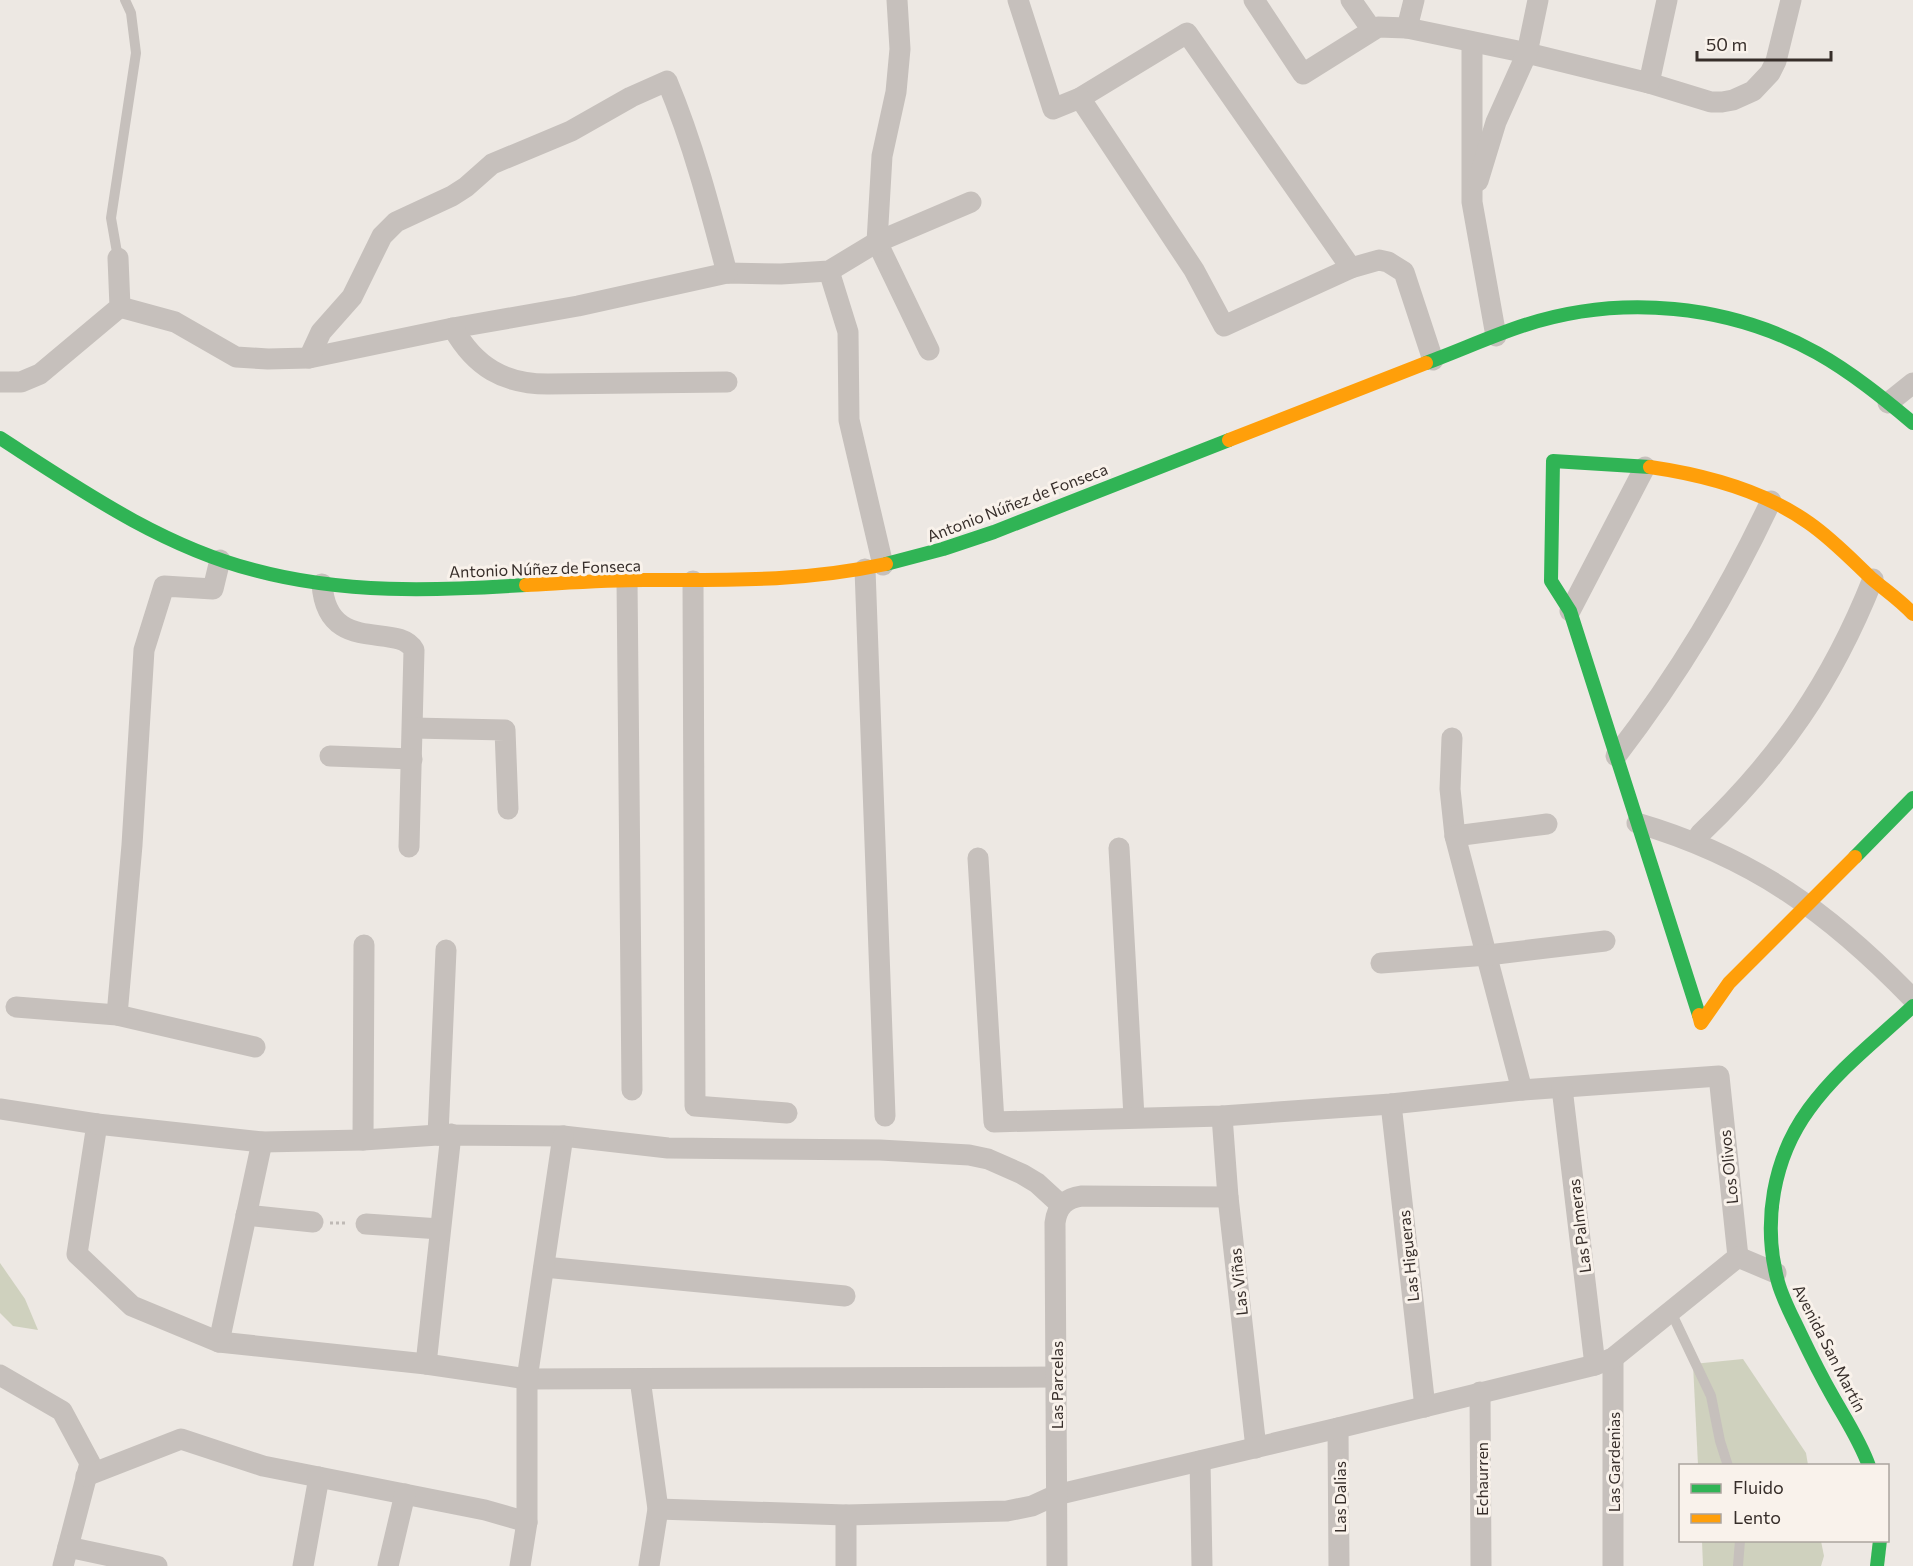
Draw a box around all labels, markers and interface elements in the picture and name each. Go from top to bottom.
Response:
scale bar [1697,24,1830,62]
text: 50 m [1706,33,1747,55]
street label: Antonio Núñez de Fonseca [924,459,1110,545]
street label: Antonio Núñez de Fonseca [449,555,641,581]
street label: Los Olivos [1715,1129,1741,1205]
street label: Las Palmeras [1564,1178,1594,1274]
street label: Las Higueras [1394,1209,1422,1303]
street label: Las Viñas [1225,1247,1251,1317]
street label: Avenida San Martín [1790,1281,1870,1415]
street label: Las Parcelas [1047,1341,1066,1429]
street label: Las Gardenias [1604,1412,1623,1512]
street label: Echaurren [1472,1442,1491,1516]
street label: Las Dalias [1330,1461,1349,1533]
legend [1679,1464,1889,1542]
text: Fluido [1733,1476,1784,1498]
text: Lento [1733,1506,1781,1528]

